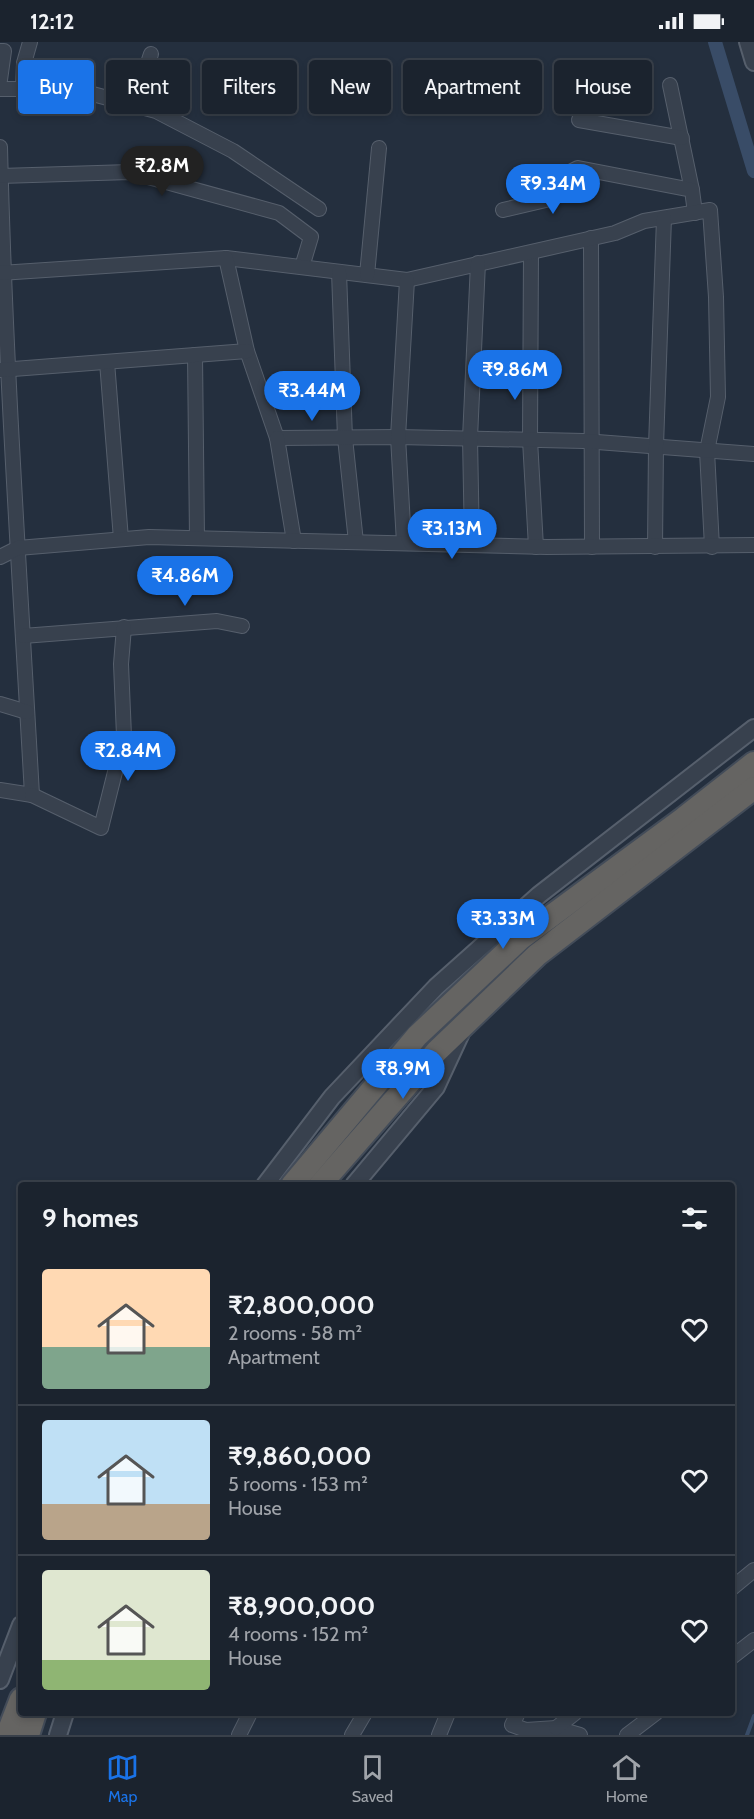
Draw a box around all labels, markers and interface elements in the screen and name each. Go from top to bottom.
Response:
text: 12:12 [30,8,74,35]
chip: Buy [18,60,94,114]
chip: Rent [106,60,190,114]
chip: Filters [202,60,297,114]
chip: New [309,60,391,114]
chip: Apartment [403,60,542,114]
chip: House [554,60,652,114]
pin: ₹2.8M [120,146,204,197]
text: ₹2.8M [135,153,189,177]
pin: ₹9.34M [504,164,602,215]
text: ₹9.34M [520,171,586,195]
pin: ₹9.86M [466,350,564,401]
text: ₹9.86M [482,357,548,381]
pin: ₹3.44M [263,371,361,422]
text: ₹3.44M [278,378,346,402]
pin: ₹3.13M [403,509,501,560]
text: ₹3.13M [422,516,482,540]
pin: ₹4.86M [136,556,234,607]
text: ₹4.86M [151,563,219,587]
pin: ₹2.84M [79,731,177,782]
text: ₹2.84M [94,738,162,762]
pin: ₹3.33M [454,899,552,950]
text: ₹3.33M [471,906,535,930]
pin: ₹8.9M [361,1049,445,1100]
text: ₹8.9M [376,1056,430,1080]
text: 9 homes [42,1202,139,1234]
icon: filters [678,1202,711,1235]
text: ₹2,800,000 [228,1289,375,1321]
icon: home [90,1293,162,1365]
icon: heart [678,1313,711,1346]
text: 2 rooms · 58 m² [228,1321,362,1345]
text: Apartment [228,1345,320,1369]
text: ₹9,860,000 [228,1440,372,1472]
icon: home [90,1444,162,1516]
icon: heart [678,1464,711,1497]
text: 5 rooms · 153 m² [228,1472,368,1496]
text: House [228,1496,282,1520]
text: ₹8,900,000 [228,1590,375,1622]
icon: home [90,1594,162,1666]
icon: heart [678,1614,711,1647]
text: 4 rooms · 152 m² [228,1622,368,1646]
text: House [228,1646,282,1670]
tab: Map [106,1751,139,1806]
tab: Saved [352,1751,393,1806]
tab: Home [606,1751,648,1806]

